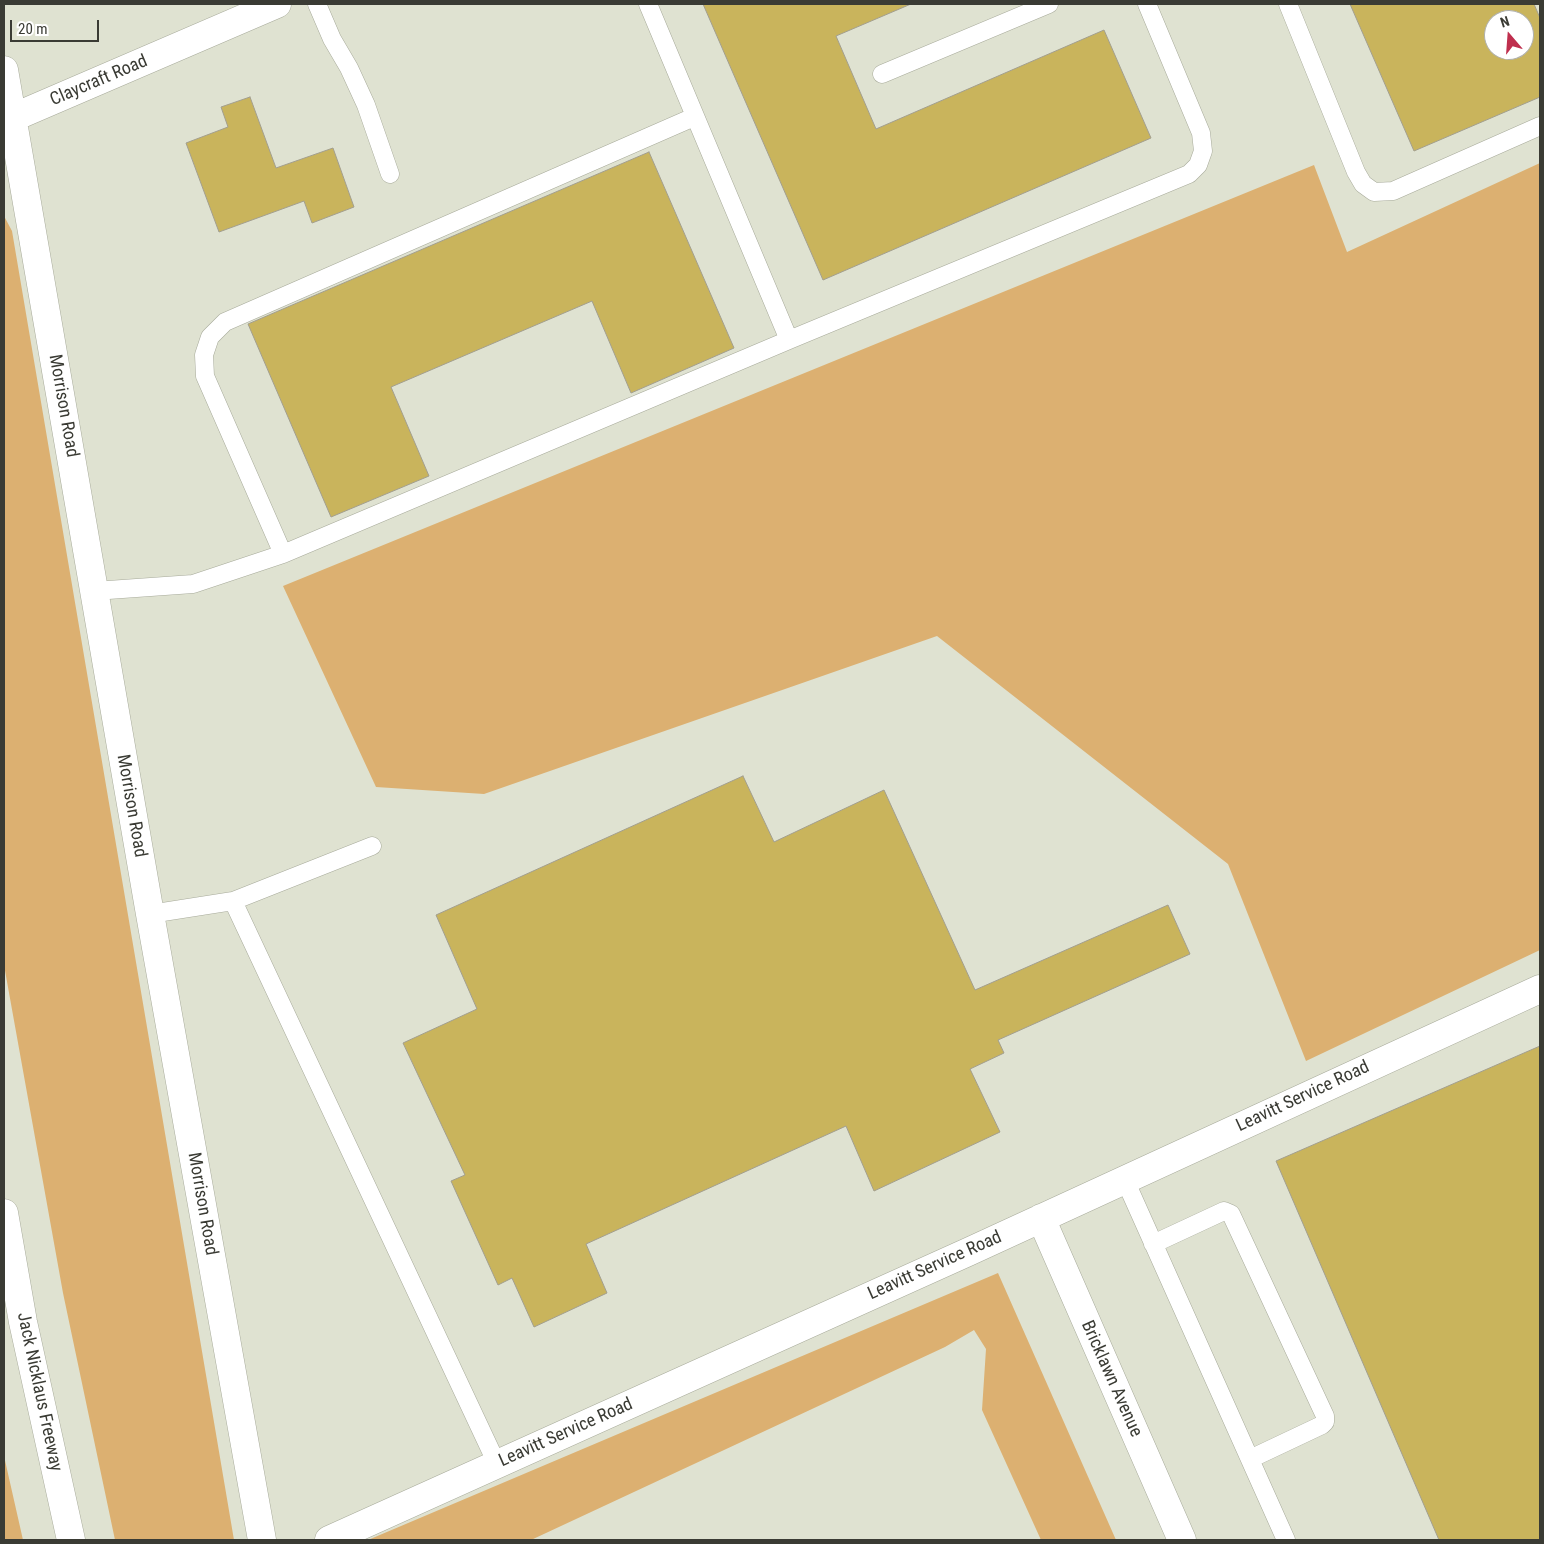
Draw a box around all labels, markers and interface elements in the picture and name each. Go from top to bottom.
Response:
scale bar [12,10,101,42]
north arrow [1484,10,1534,60]
text: N [1498,13,1511,31]
text: 20 m [18,20,48,38]
street label: Claycraft Road [47,51,151,111]
street label: Morrison Road [43,353,83,459]
street label: Morrison Road [111,753,151,859]
street label: Leavitt Service Road [1233,1057,1373,1137]
street label: Morrison Road [182,1151,222,1257]
street label: Leavitt Service Road [865,1227,1005,1305]
street label: Jack Nicklaus Freeway [12,1311,66,1473]
street label: Bricklawn Avenue [1076,1318,1146,1440]
street label: Leavitt Service Road [496,1394,636,1472]

